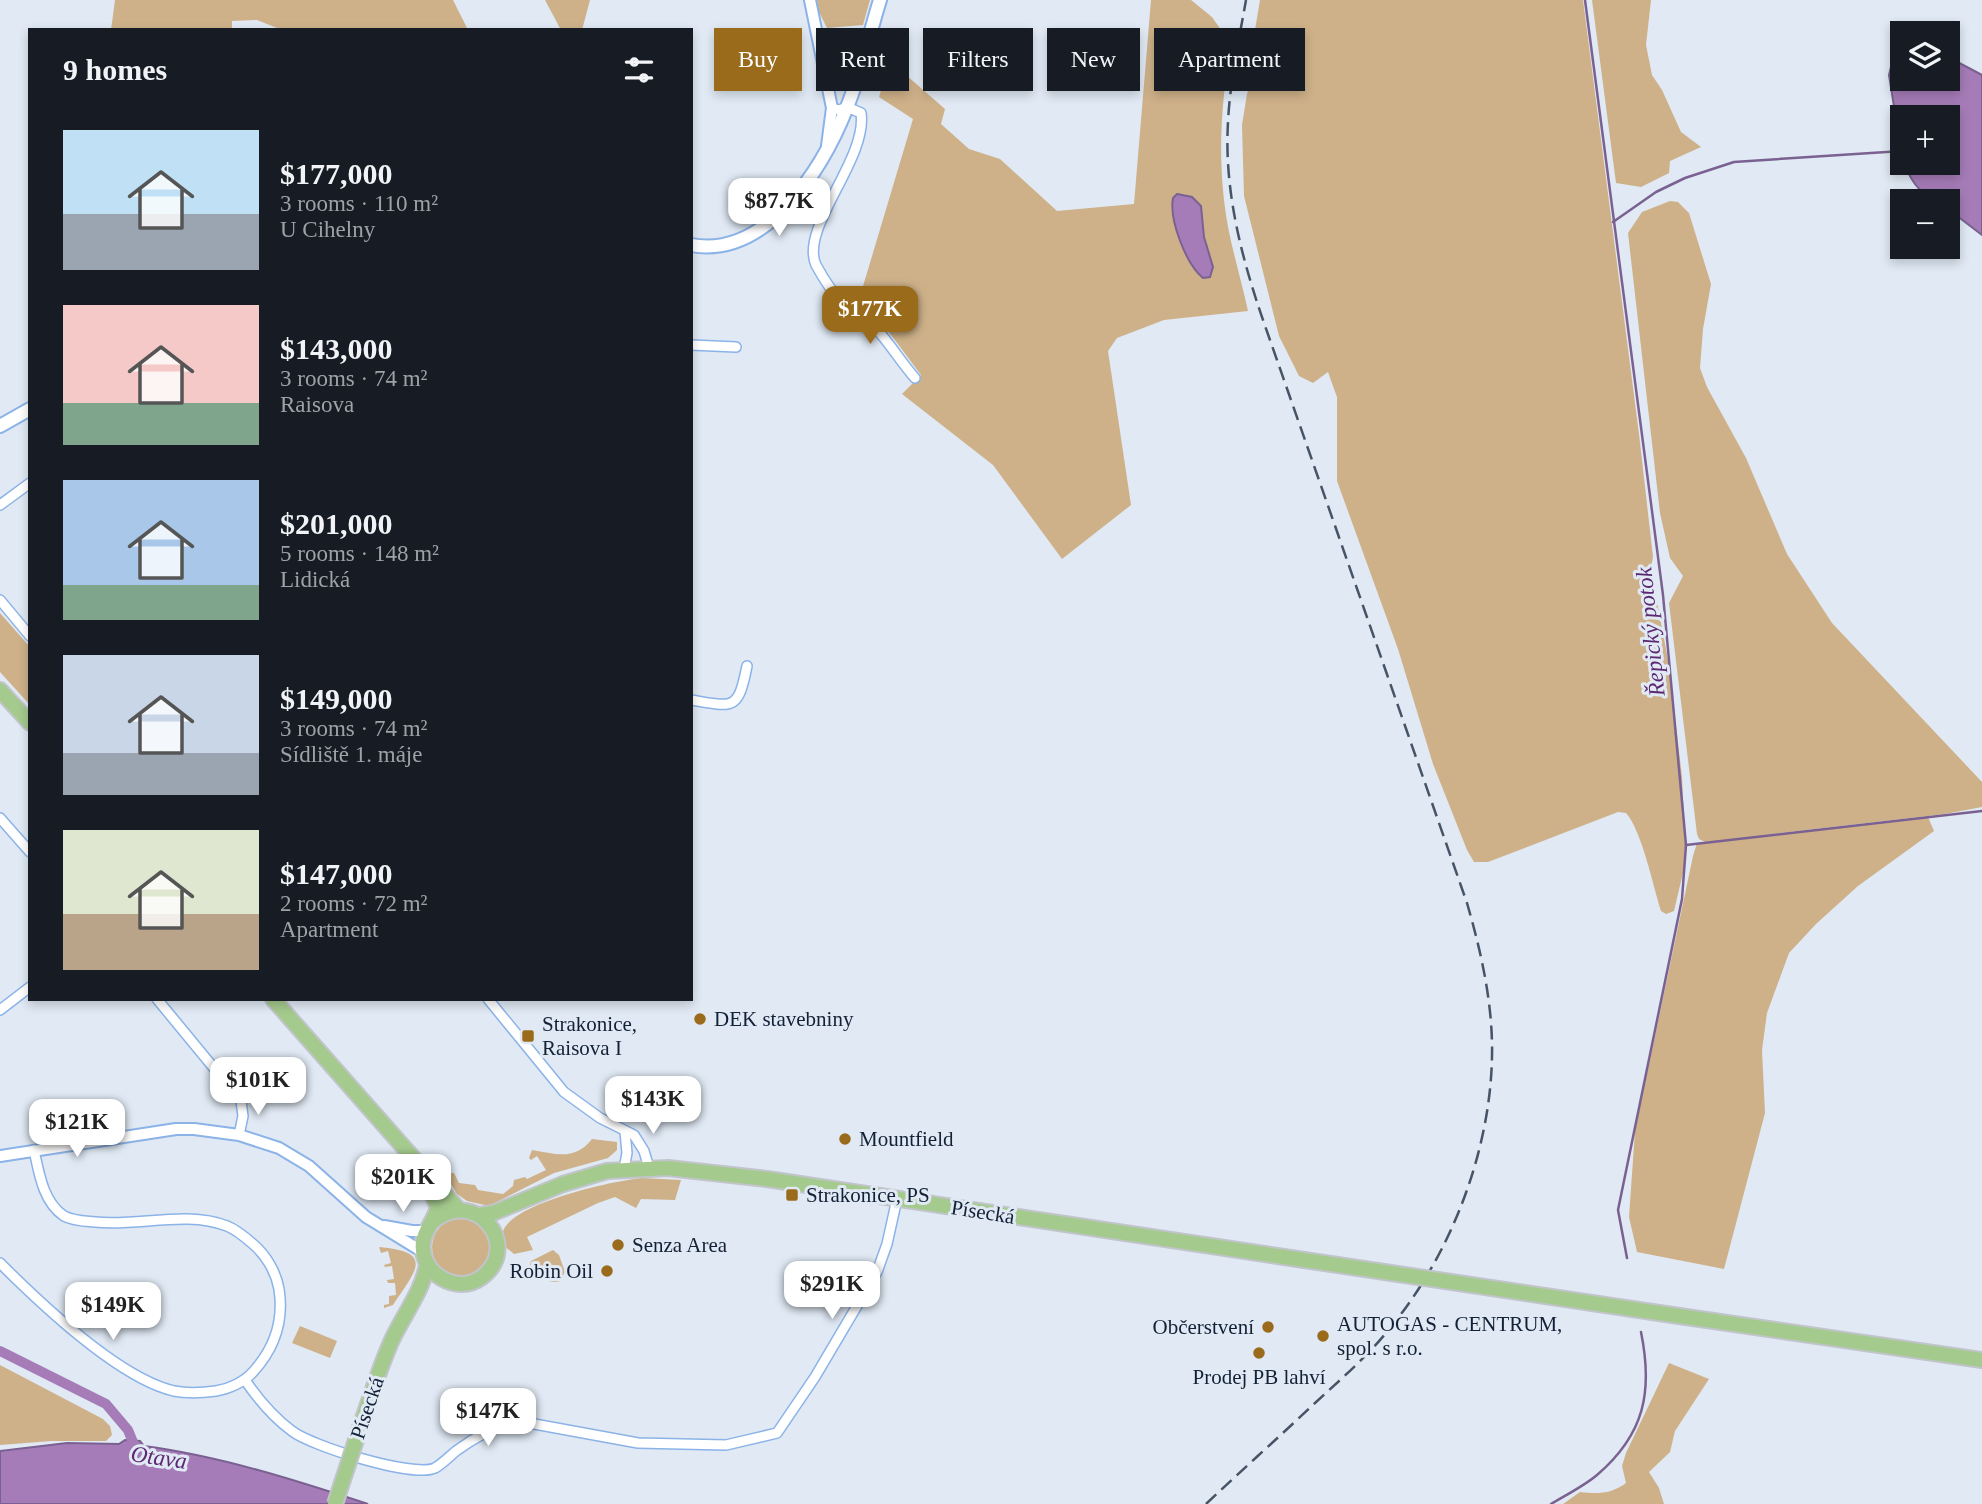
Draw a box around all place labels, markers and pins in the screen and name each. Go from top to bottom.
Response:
pin: $87.7K [722,178,836,238]
pin: $177K [821,286,919,346]
place label: DEK stavebniny [714,1007,854,1031]
marker: DEK stavebniny [692,1011,708,1027]
place label: Strakonice, Raisova I [542,1012,637,1060]
marker: Strakonice, Raisova I [520,1028,536,1044]
pin: $101K [209,1058,307,1117]
pin: $143K [604,1076,702,1136]
pin: $121K [28,1100,126,1159]
place label: Mountfield [859,1127,954,1151]
marker: Mountfield [837,1131,853,1147]
pin: $201K [354,1154,452,1214]
place label: Strakonice, PS [806,1183,930,1207]
marker: Strakonice, PS [784,1187,800,1203]
place label: Senza Area [632,1233,728,1257]
marker: Senza Area [610,1237,626,1253]
place label: Robin Oil [510,1259,593,1283]
pin: $291K [783,1262,881,1321]
marker: Robin Oil [599,1263,615,1279]
pin: $149K [64,1282,162,1342]
place label: AUTOGAS - CENTRUM, spol. s r.o. [1337,1312,1562,1360]
place label: Občerstvení [1153,1315,1254,1339]
marker: Občerstvení [1260,1319,1276,1335]
marker: AUTOGAS - CENTRUM, spol. s r.o. [1315,1328,1331,1344]
marker: Prodej PB lahví [1251,1345,1267,1361]
place label: Prodej PB lahví [1192,1365,1326,1389]
pin: $147K [439,1388,537,1448]

